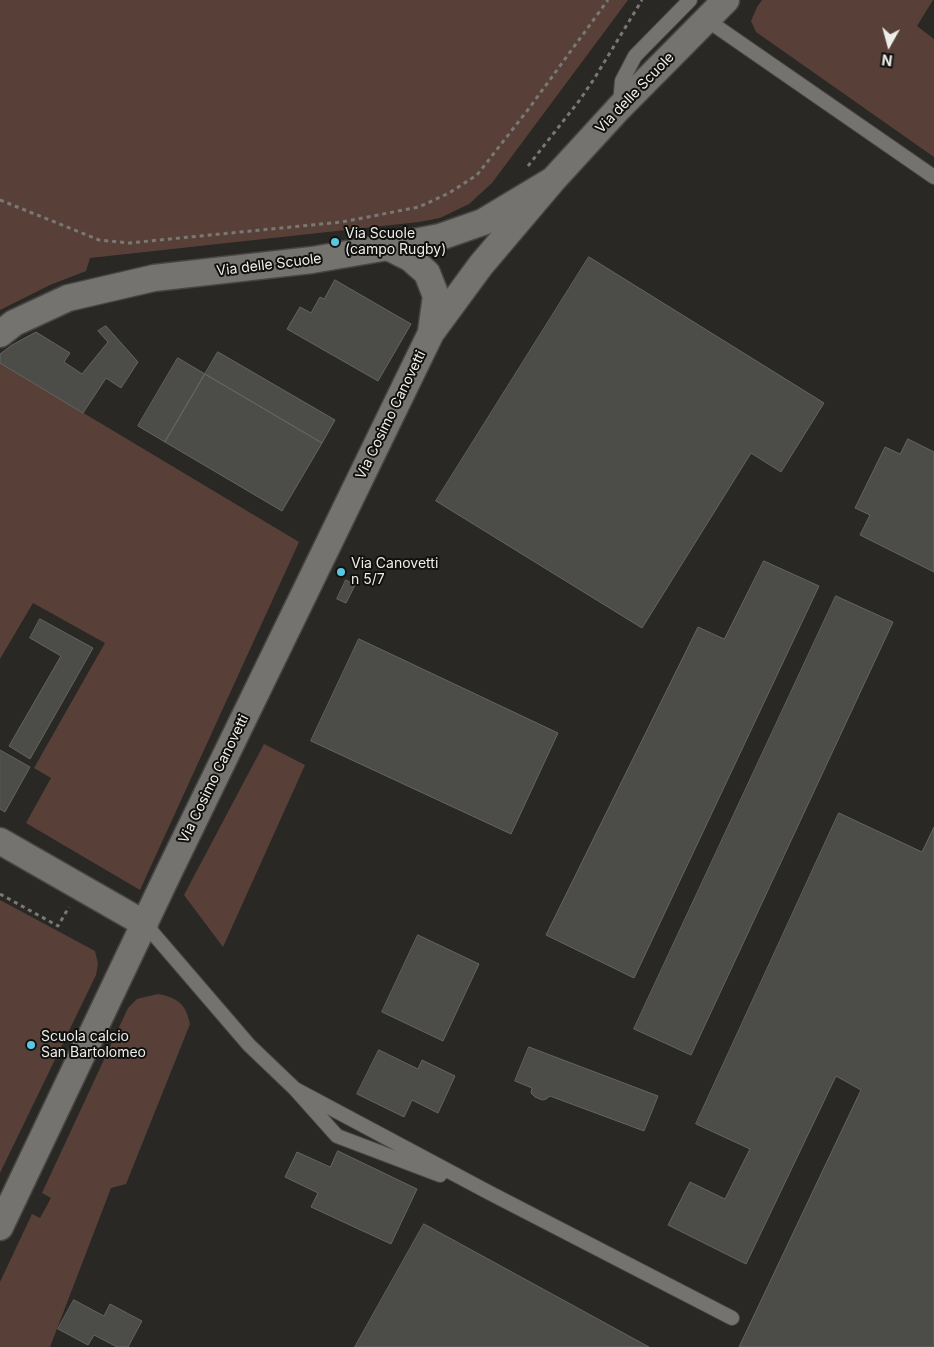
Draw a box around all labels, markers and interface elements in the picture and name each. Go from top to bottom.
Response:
north arrow [864,20,914,70]
street label: Via delle Scuole [592,49,678,137]
text: N [881,51,893,69]
place label: Via Scuole (campo Rugby) [345,226,446,258]
marker: Via Scuole (campo Rugby) [329,236,341,248]
street label: Via delle Scuole [216,250,322,280]
street label: Via Cosimo Canovetti [352,348,430,482]
place label: Via Canovetti n 5/7 [351,556,438,588]
marker: Via Canovetti n 5/7 [335,566,347,578]
street label: Via Cosimo Canovetti [175,712,253,846]
place label: Scuola calcio San Bartolomeo [41,1029,146,1062]
marker: Scuola calcio San Bartolomeo [25,1039,37,1051]

